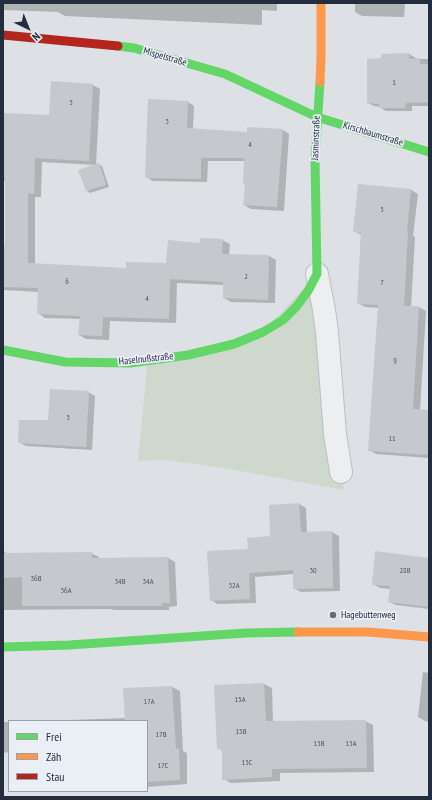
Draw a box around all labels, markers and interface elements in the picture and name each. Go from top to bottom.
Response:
north arrow [8,8,48,48]
text: N [29,30,43,44]
street label: Mispelstraße [142,45,188,69]
house number: 1 [392,78,396,88]
house number: 5 [69,98,73,108]
street label: Jasminstraße [309,115,323,161]
house number: 3 [165,117,169,127]
street label: Kirschbaumstraße [341,119,405,149]
house number: 4 [248,140,252,150]
house number: 5 [380,205,384,215]
house number: 2 [244,272,248,282]
house number: 6 [65,277,69,287]
house number: 7 [380,278,384,288]
house number: 4 [145,294,149,304]
street label: Haselnußstraße [118,350,174,368]
house number: 9 [393,356,397,366]
house number: 3 [66,413,70,423]
house number: 11 [388,434,396,444]
house number: 30 [309,566,317,576]
house number: 28B [400,566,410,576]
house number: 36B [31,574,41,584]
house number: 34B [115,577,125,587]
house number: 34A [143,577,153,587]
house number: 32A [229,581,239,591]
house number: 36A [61,586,71,596]
place label: Hagebuttenweg [341,609,396,621]
marker: Hagebuttenweg [328,610,338,620]
house number: 15A [235,695,245,705]
house number: 17A [144,697,154,707]
legend [8,720,148,792]
house number: 15B [236,727,246,737]
text: Frei [46,729,62,744]
house number: 17B [156,730,166,740]
house number: 13B [314,739,324,749]
house number: 13A [346,739,356,749]
text: Zäh [46,749,61,764]
house number: 15C [242,758,252,768]
house number: 17C [158,761,168,771]
text: Stau [46,769,64,784]

